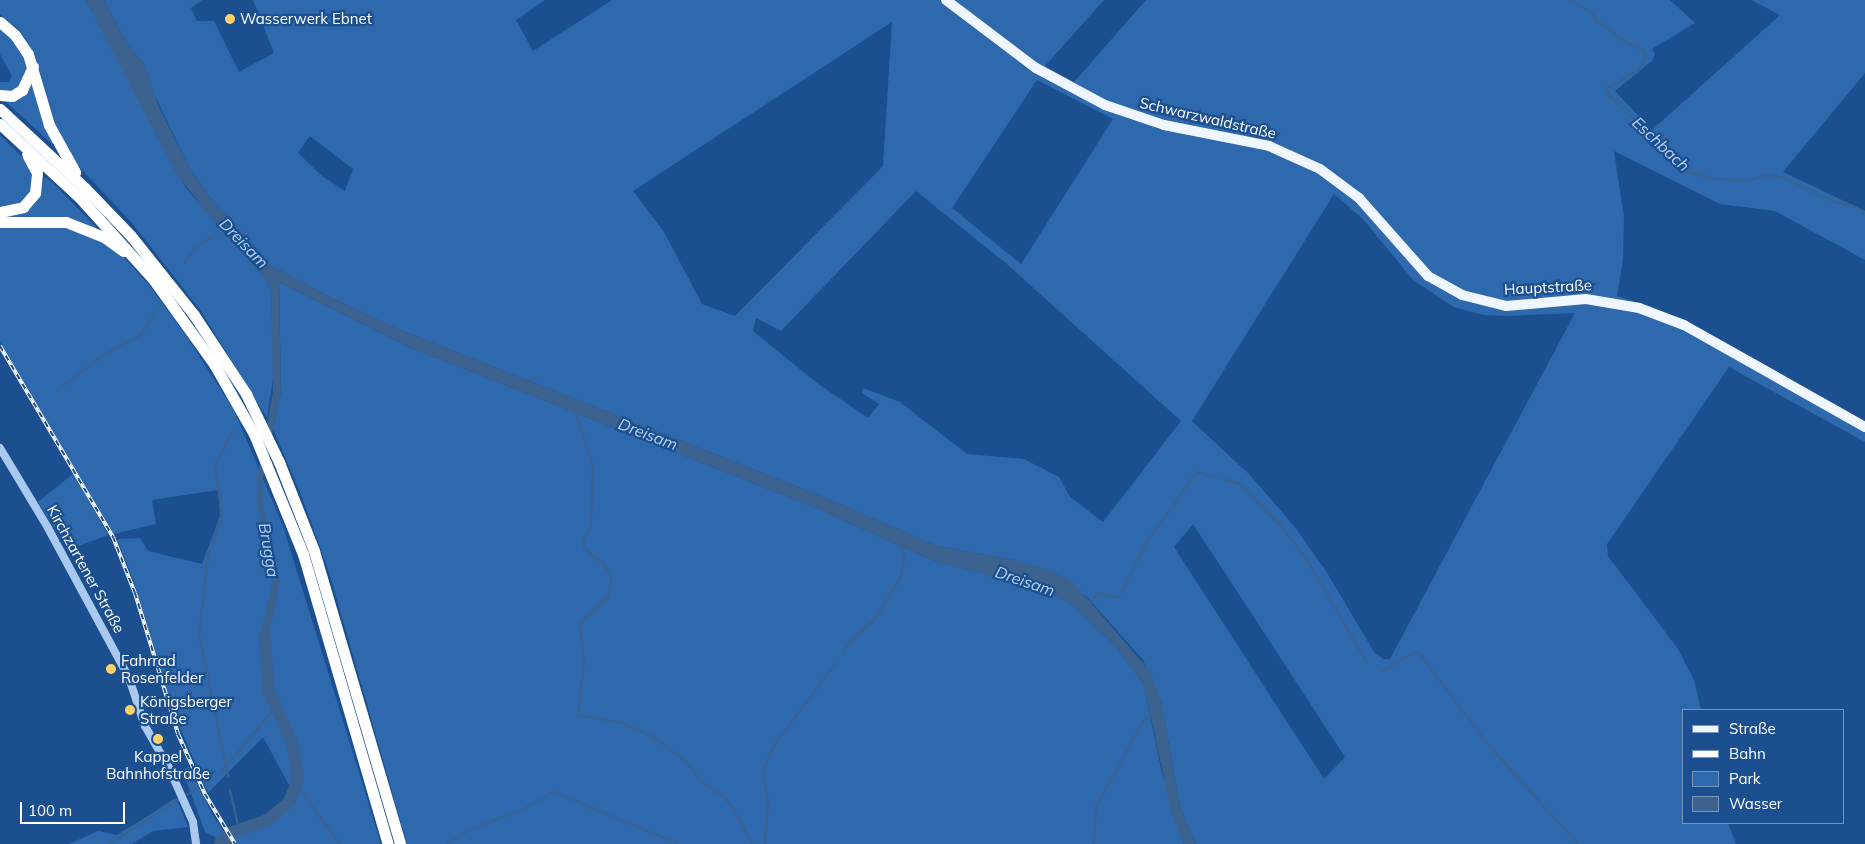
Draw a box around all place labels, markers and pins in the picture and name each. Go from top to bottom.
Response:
place label: Wasserwerk Ebnet [240,10,372,28]
marker: Wasserwerk Ebnet [224,13,236,25]
place label: Fahrrad Rosenfelder [121,651,203,686]
marker: Fahrrad Rosenfelder [105,663,117,675]
place label: Königsberger Straße [140,692,232,727]
marker: Königsberger Straße [124,704,136,716]
marker: Kappel Bahnhofstraße [152,733,164,745]
place label: Kappel Bahnhofstraße [106,747,210,782]

